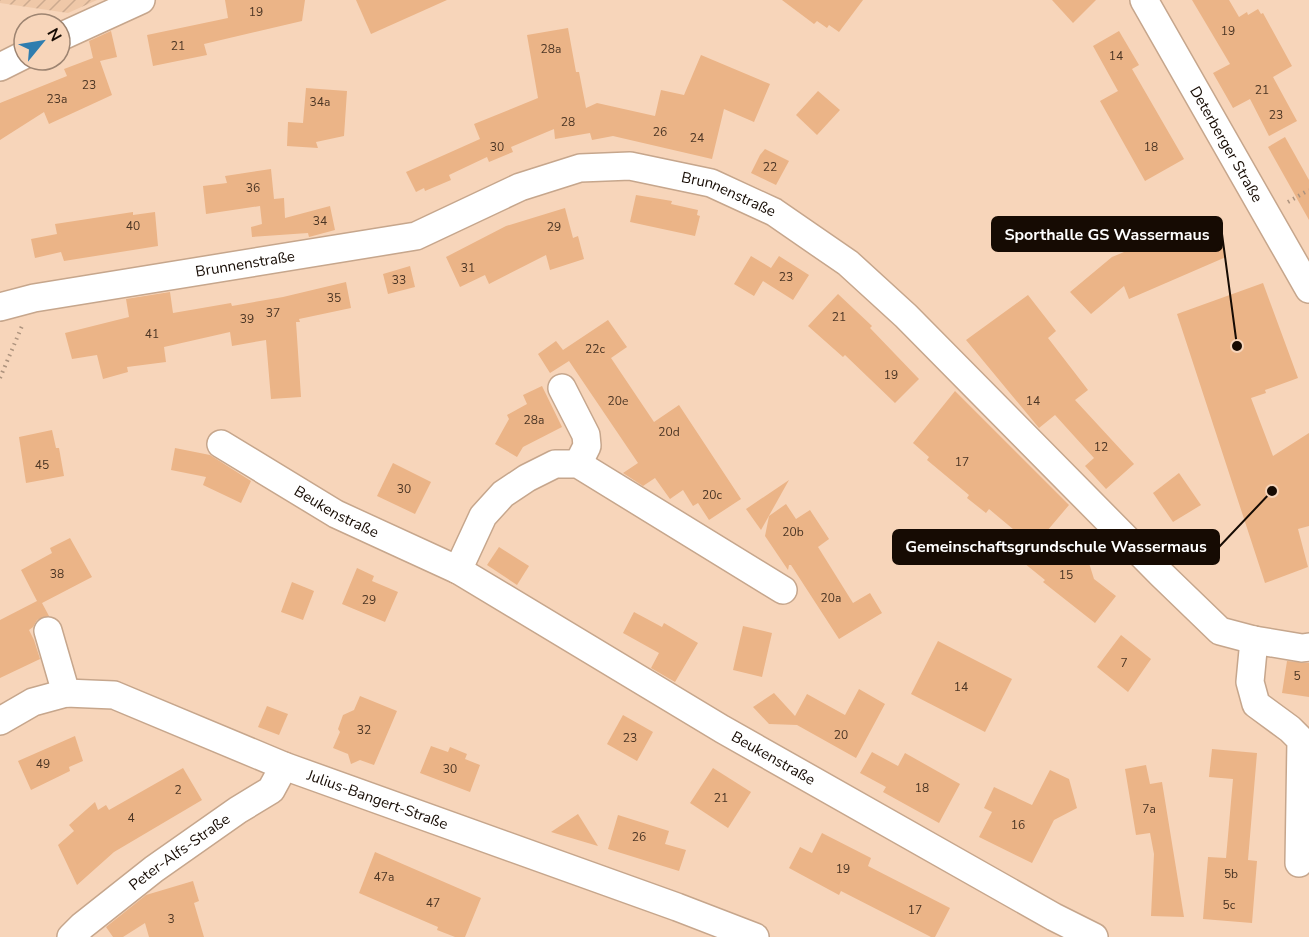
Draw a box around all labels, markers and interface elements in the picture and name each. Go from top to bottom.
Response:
house number: 19 [249,4,263,20]
north arrow [12,12,72,72]
house number: 19 [1221,23,1235,39]
text: N [42,24,67,46]
house number: 21 [171,38,185,54]
house number: 28a [541,41,561,57]
house number: 14 [1109,48,1123,64]
house number: 23 [82,77,96,93]
street label: Deterberger Straße [1185,82,1267,206]
house number: 21 [1255,82,1269,98]
house number: 23a [47,91,67,107]
house number: 34a [310,94,330,110]
house number: 23 [1269,107,1283,123]
house number: 28 [561,114,575,130]
house number: 26 [653,124,667,140]
house number: 24 [690,130,704,146]
house number: 30 [490,139,504,155]
house number: 18 [1144,139,1158,155]
house number: 22 [763,159,777,175]
street label: Brunnenstraße [680,167,779,221]
house number: 36 [246,180,260,196]
house number: 34 [313,213,327,229]
callout: Sporthalle GS Wassermaus [992,217,1222,251]
house number: 40 [126,218,140,234]
house number: 29 [547,219,561,235]
text: Sporthalle GS Wassermaus [1004,224,1210,246]
street label: Brunnenstraße [194,246,296,282]
house number: 31 [461,260,475,276]
house number: 23 [779,269,793,285]
house number: 33 [392,272,406,288]
house number: 35 [327,290,341,306]
house number: 37 [266,305,280,321]
house number: 21 [832,309,846,325]
house number: 39 [240,311,254,327]
house number: 41 [145,326,159,342]
house number: 22c [585,341,605,357]
house number: 19 [884,367,898,383]
house number: 20e [608,393,628,409]
house number: 14 [1026,393,1040,409]
house number: 28a [524,412,544,428]
house number: 20d [658,424,680,440]
house number: 12 [1094,439,1108,455]
house number: 17 [955,454,969,470]
house number: 45 [35,457,49,473]
street label: Beukenstraße [290,481,382,542]
house number: 30 [397,481,411,497]
house number: 20c [702,487,722,503]
house number: 20b [782,524,804,540]
callout: Gemeinschaftsgrundschule Wassermaus [893,530,1219,564]
text: Gemeinschaftsgrundschule Wassermaus [905,536,1207,558]
house number: 38 [50,566,64,582]
house number: 15 [1059,567,1073,583]
house number: 20a [821,590,841,606]
house number: 29 [362,592,376,608]
house number: 7 [1120,655,1128,671]
house number: 5 [1293,668,1301,684]
house number: 14 [954,679,968,695]
house number: 32 [357,722,371,738]
street label: Beukenstraße [728,726,819,790]
house number: 20 [834,727,848,743]
house number: 23 [623,730,637,746]
house number: 49 [36,756,50,772]
house number: 30 [443,761,457,777]
street label: Julius-Bangert-Straße [303,765,451,834]
house number: 18 [915,780,929,796]
house number: 2 [174,782,182,798]
house number: 21 [714,790,728,806]
house number: 7a [1142,801,1156,817]
street label: Peter-Alfs-Straße [125,809,234,895]
house number: 4 [127,810,135,826]
house number: 16 [1011,817,1025,833]
house number: 26 [632,829,646,845]
house number: 19 [836,861,850,877]
house number: 5b [1224,866,1238,882]
house number: 47a [374,869,394,885]
house number: 47 [426,895,440,911]
house number: 5c [1223,897,1236,913]
house number: 17 [908,902,922,918]
house number: 3 [167,911,175,927]

